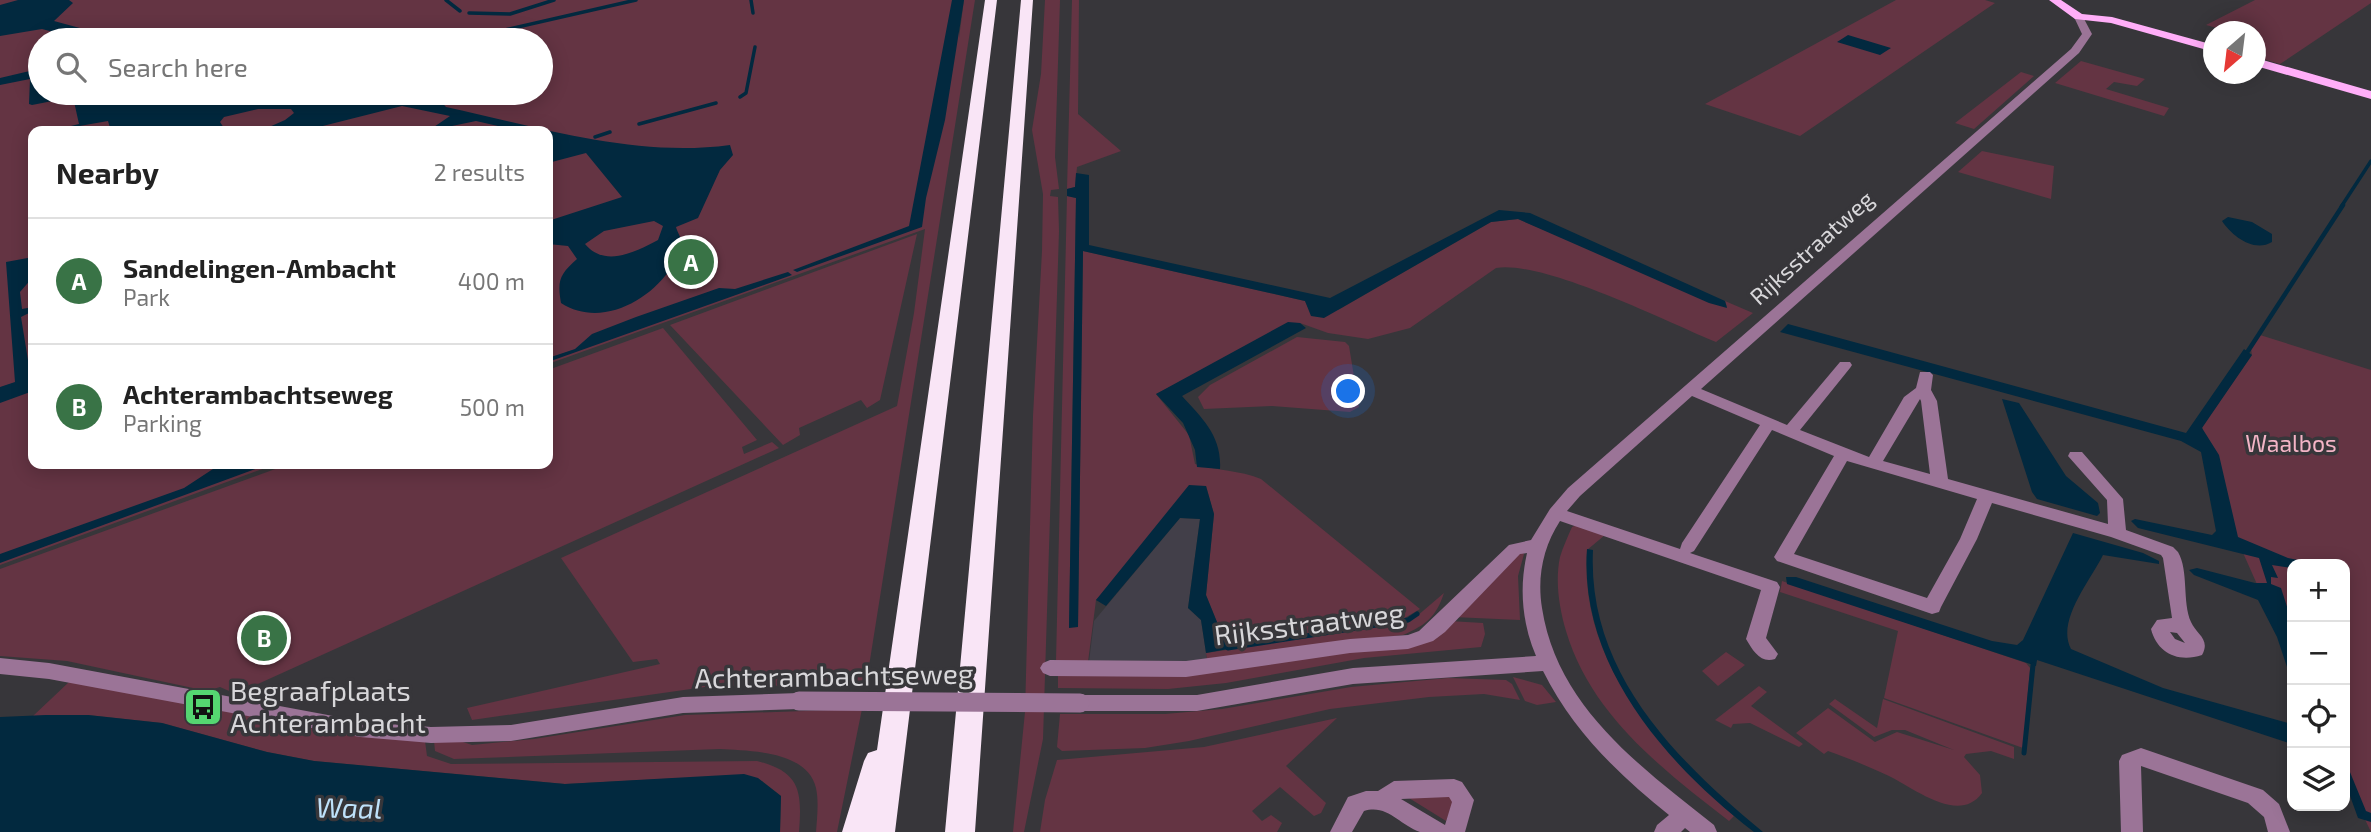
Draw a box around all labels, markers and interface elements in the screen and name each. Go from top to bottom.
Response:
north arrow [2203,21,2266,84]
search box [28,28,553,105]
icon: search [52,48,90,86]
text: Search here [108,51,248,82]
text: Nearby [56,154,159,190]
text: 2 results [434,158,525,186]
street label: Rijksstraatweg [1744,184,1879,310]
pin: A [668,236,714,288]
text: Sandelingen-Ambacht [123,252,396,283]
text: A [71,267,87,295]
text: 400 m [458,267,525,295]
text: Park [123,283,170,311]
your location [1331,374,1365,408]
text: Achterambachtseweg [123,378,393,409]
text: B [72,393,86,421]
text: 500 m [460,393,525,421]
text: Parking [123,409,202,437]
park label: Waalbos [2245,429,2337,457]
map controls [2287,559,2350,811]
button: + [2287,559,2350,622]
street label: Rijksstraatweg [1212,594,1406,652]
pin: B [241,612,287,664]
button: − [2287,622,2350,685]
street label: Achterambachtseweg [694,656,974,694]
place label: Begraafplaats Achterambacht [230,673,426,739]
button: locate [2287,685,2350,748]
bus stop icon: Begraafplaats Achterambacht [182,686,224,728]
button: layers [2287,748,2350,811]
water label: Waal [316,789,382,825]

